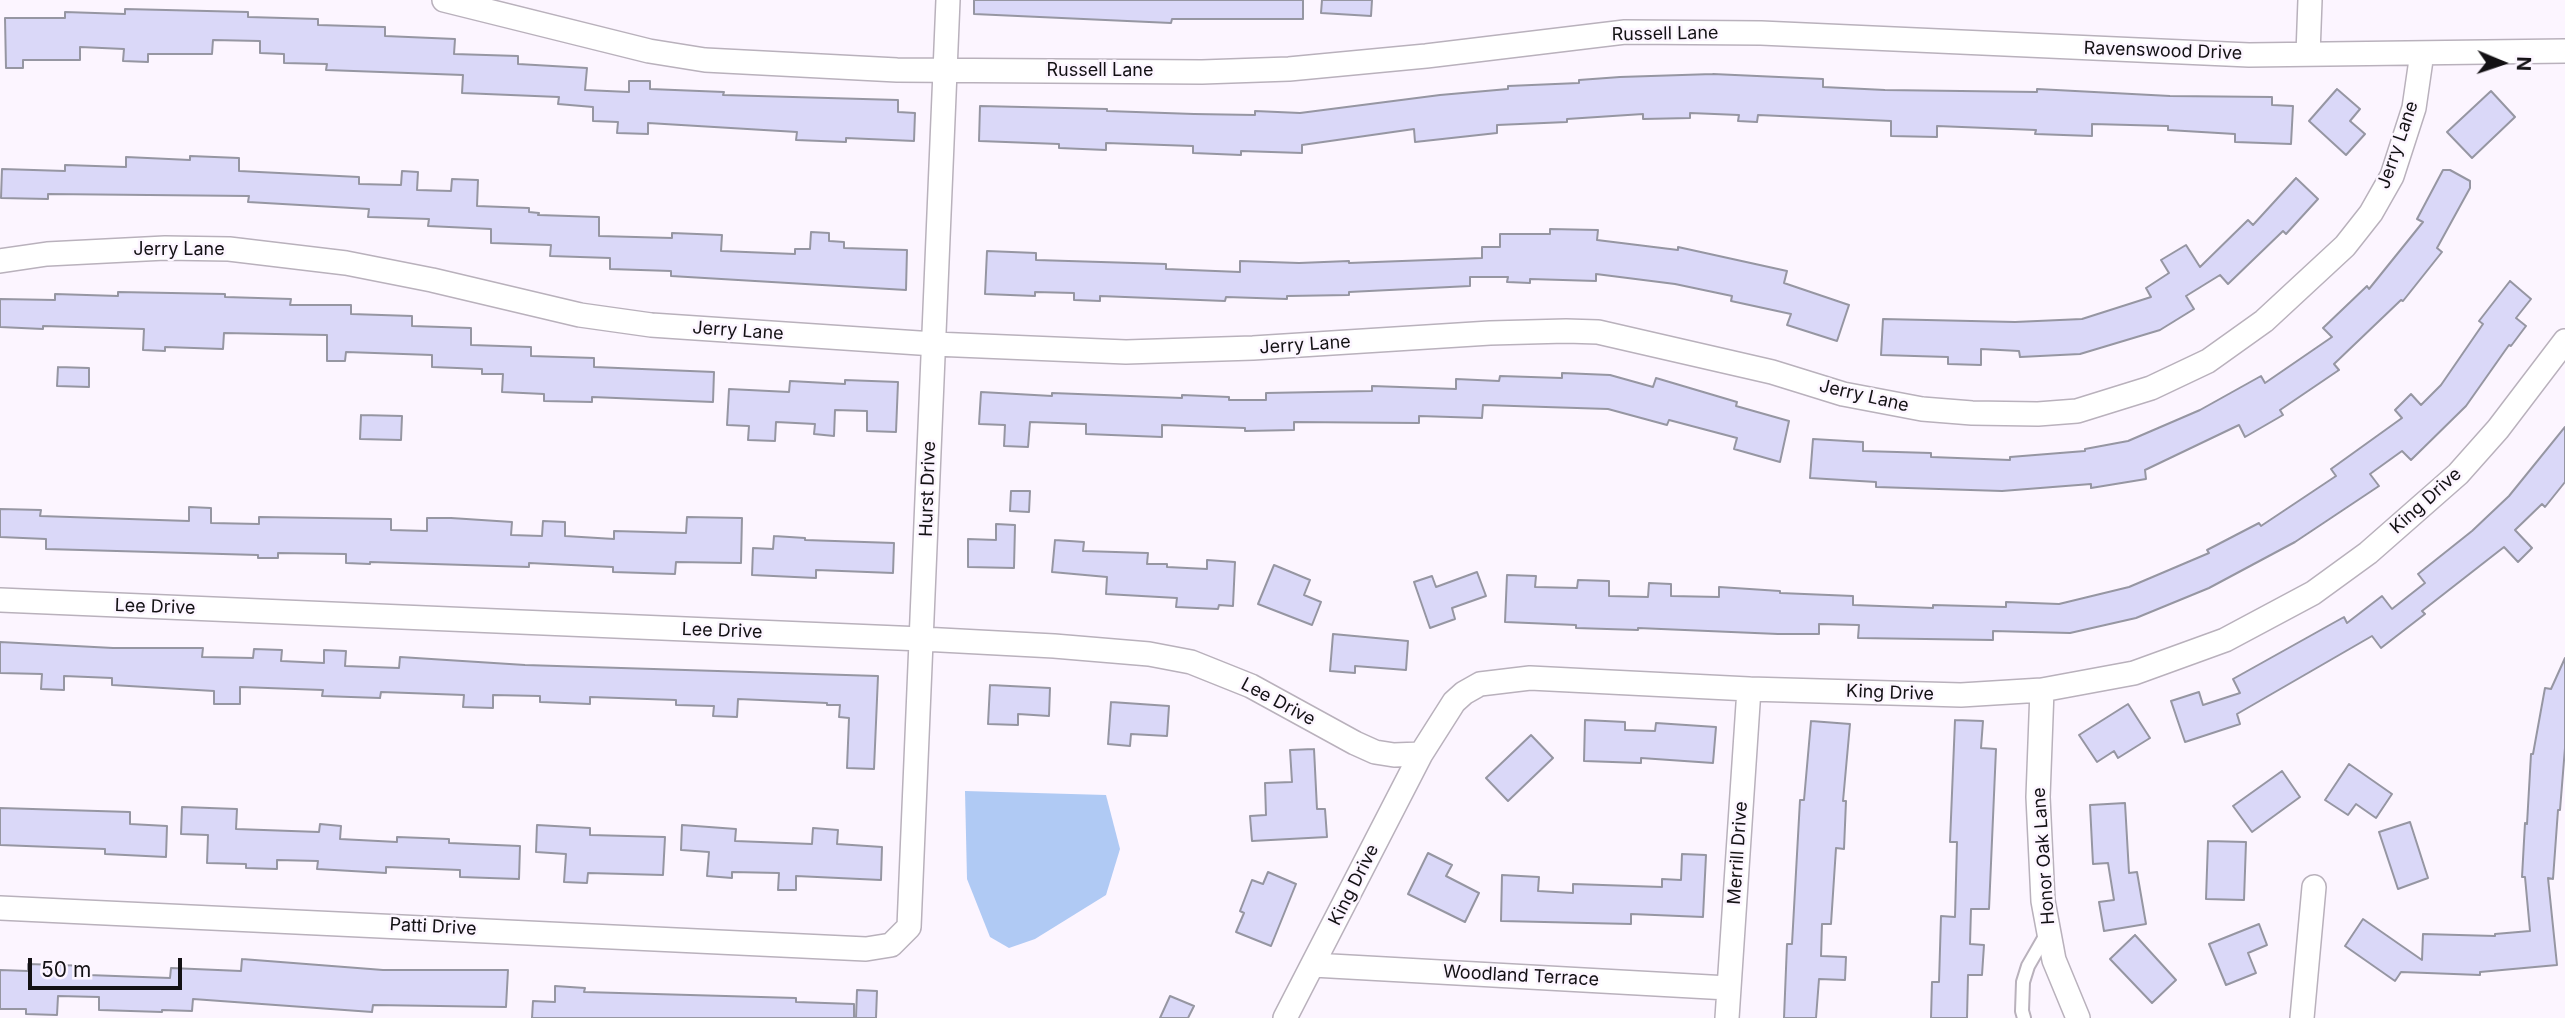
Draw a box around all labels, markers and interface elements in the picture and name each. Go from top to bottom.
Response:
street label: Russell Lane [1611,22,1719,46]
north arrow [2467,28,2537,98]
street label: Ravenswood Drive [2083,37,2243,65]
text: N [2512,56,2535,71]
street label: Russell Lane [1047,60,1153,82]
street label: Jerry Lane [2373,98,2423,192]
street label: Jerry Lane [133,239,225,261]
street label: Jerry Lane [692,317,784,345]
street label: Jerry Lane [1259,331,1351,359]
street label: Jerry Lane [1817,375,1911,417]
street label: Hurst Drive [916,441,940,537]
street label: King Drive [2386,463,2466,539]
street label: Lee Drive [114,595,196,619]
street label: Lee Drive [681,619,763,643]
street label: Lee Drive [1237,673,1319,731]
street label: King Drive [1846,681,1934,705]
street label: Honor Oak Lane [2028,787,2060,925]
street label: Merrill Drive [1724,801,1752,905]
street label: King Drive [1324,841,1384,929]
street label: Patti Drive [389,914,477,940]
scale bar [32,944,186,988]
text: 50 m [41,957,91,982]
street label: Woodland Terrace [1443,961,1599,991]

